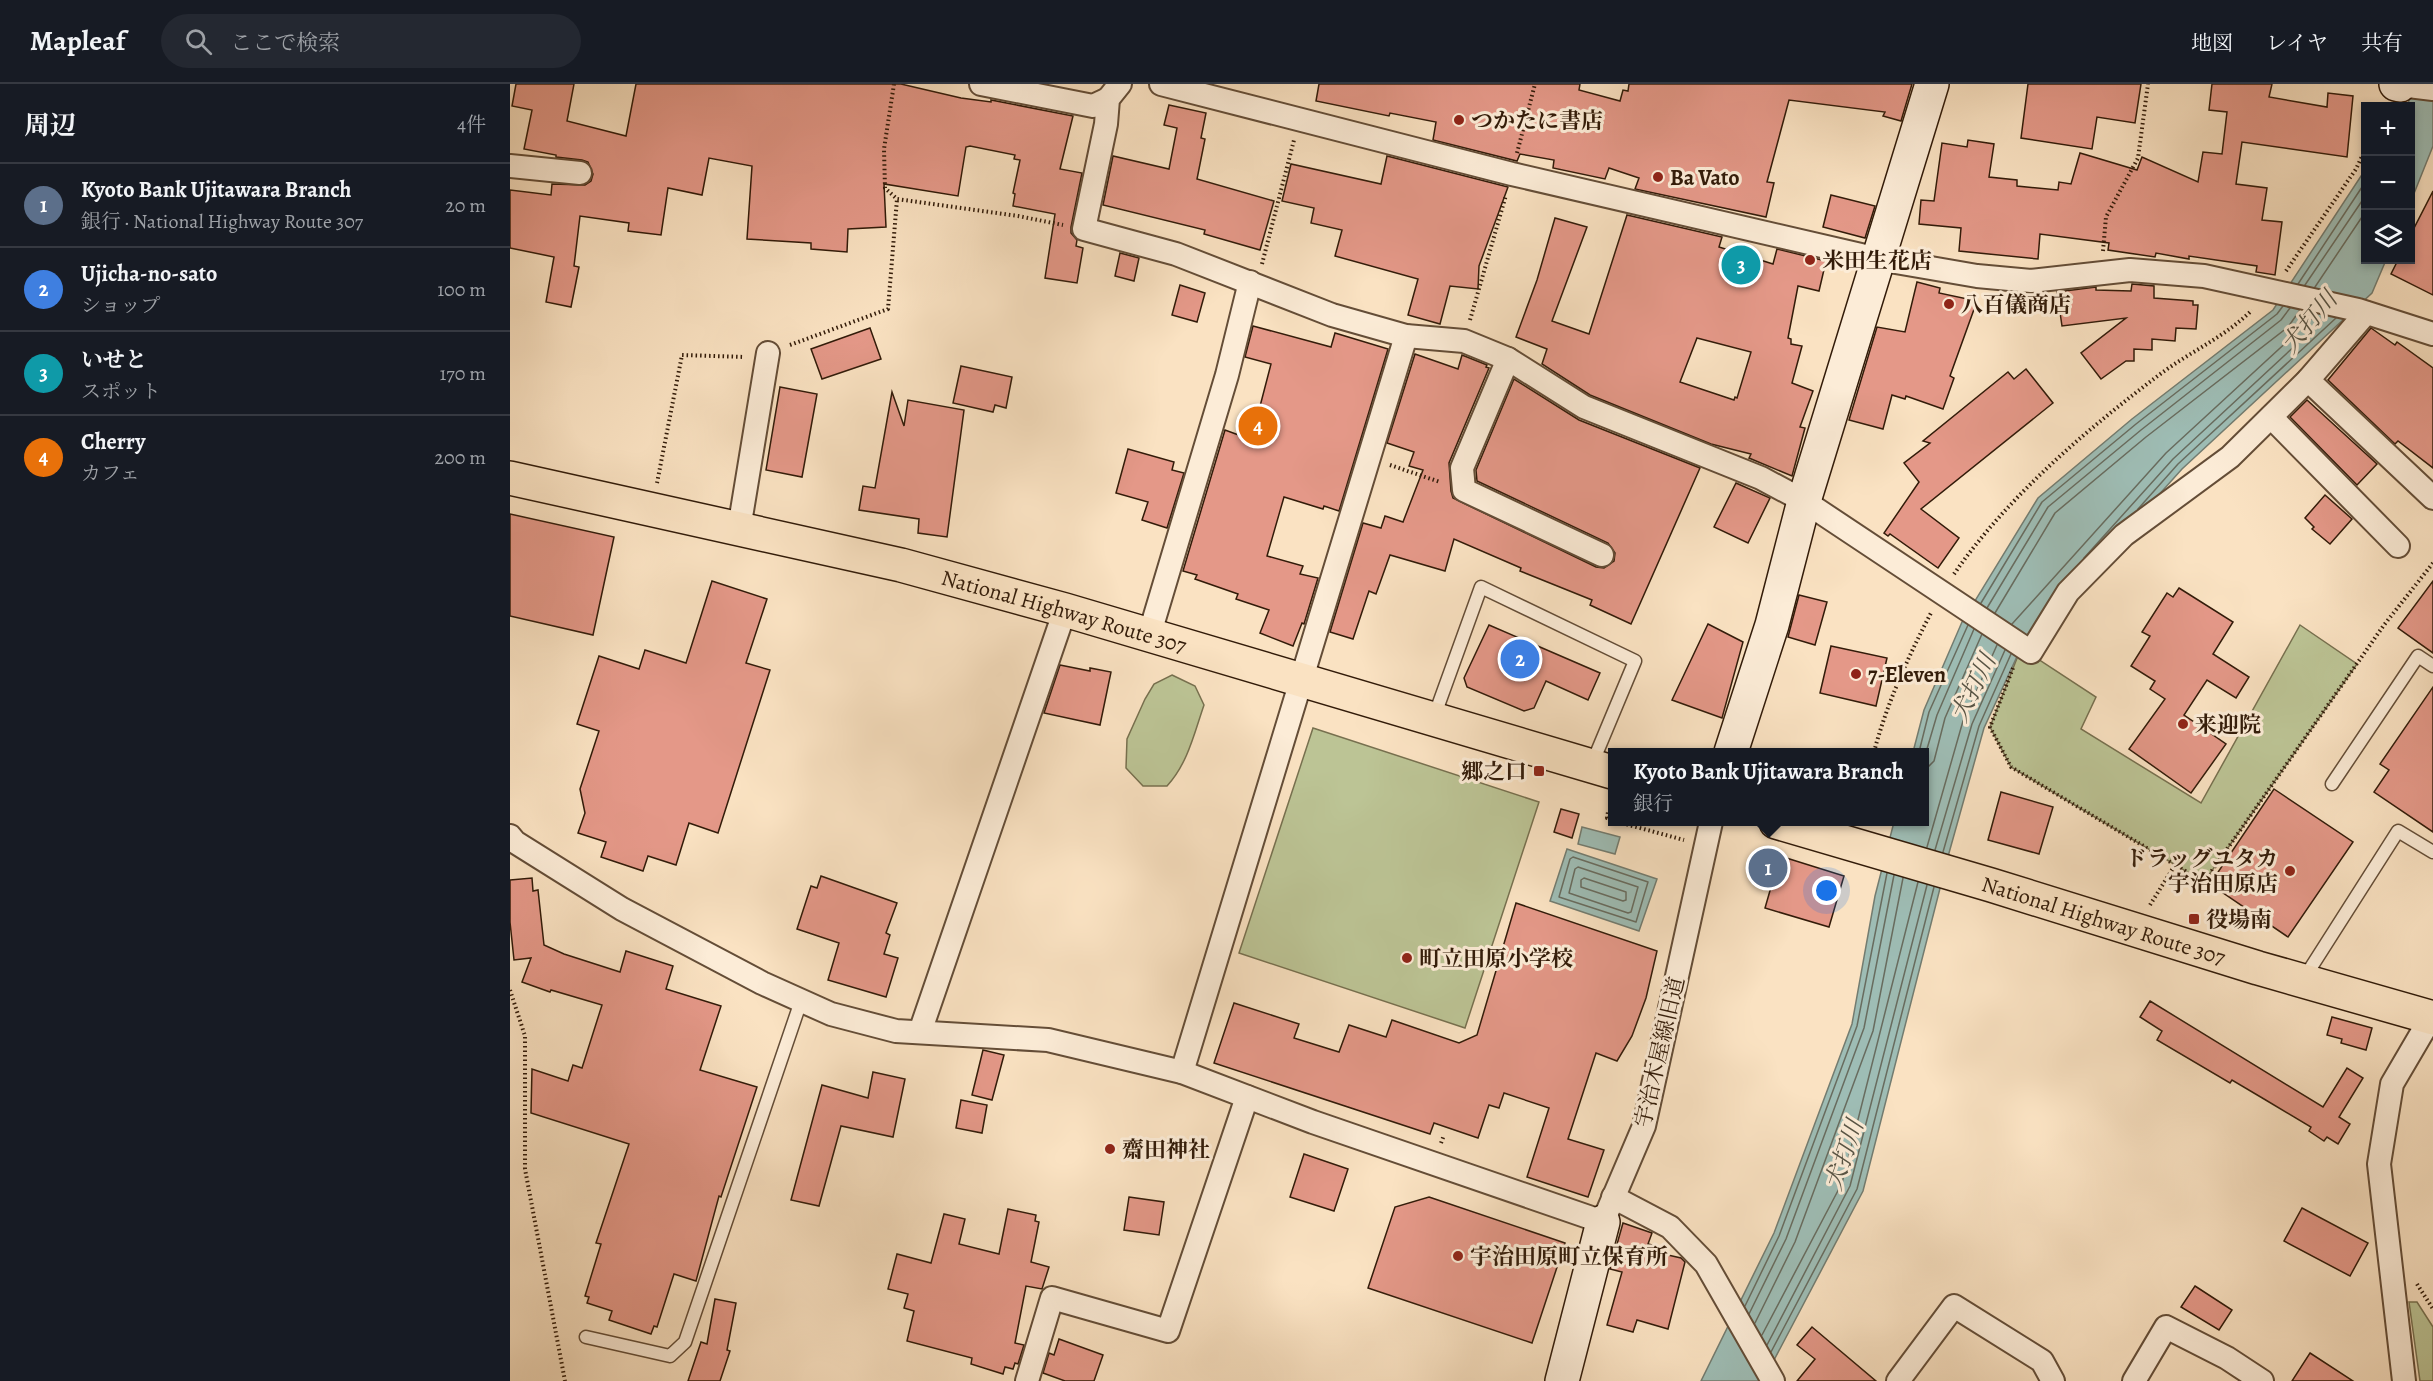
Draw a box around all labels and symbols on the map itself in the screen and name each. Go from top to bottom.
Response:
place label: つかたに書店 [1471,106,1603,136]
marker: つかたに書店 [1452,113,1466,127]
place label: Ba Vato [1670,163,1740,193]
marker: Ba Vato [1651,170,1665,184]
pin: 3 [1722,242,1760,288]
place label: 米田生花店 [1822,246,1932,276]
marker: 米田生花店 [1803,253,1817,267]
water label: 犬打川 [2274,282,2346,360]
place label: 八百儀商店 [1961,290,2071,320]
marker: 八百儀商店 [1942,297,1956,311]
pin: 4 [1238,404,1278,448]
street label: National Highway Route 307 [938,563,1191,661]
pin: 2 [1500,636,1540,682]
water label: 犬打川 [1943,646,2004,727]
place label: 7-Eleven [1868,660,1946,690]
marker: 7-Eleven [1849,667,1863,681]
place label: 来迎院 [2195,710,2261,740]
marker: 来迎院 [2176,717,2190,731]
place label: 郷之口 [1461,757,1527,787]
marker: 郷之口 [1532,764,1546,778]
place label: ドラッグユタカ 宇治田原店 [2125,844,2278,899]
pin: 1 [1748,846,1788,890]
marker: ドラッグユタカ 宇治田原店 [2283,864,2297,878]
street label: National Highway Route 307 [1978,869,2230,973]
your location [1812,876,1841,905]
place label: 役場南 [2206,905,2272,935]
marker: 役場南 [2187,912,2201,926]
place label: 町立田原小学校 [1419,944,1573,974]
marker: 町立田原小学校 [1400,951,1414,965]
street label: 宇治木屋線旧道 [1628,974,1692,1131]
water label: 犬打川 [1817,1113,1872,1194]
place label: 齋田神社 [1122,1135,1210,1165]
marker: 齋田神社 [1103,1142,1117,1156]
place label: 宇治田原町立保育所 [1470,1242,1668,1272]
marker: 宇治田原町立保育所 [1451,1249,1465,1263]

